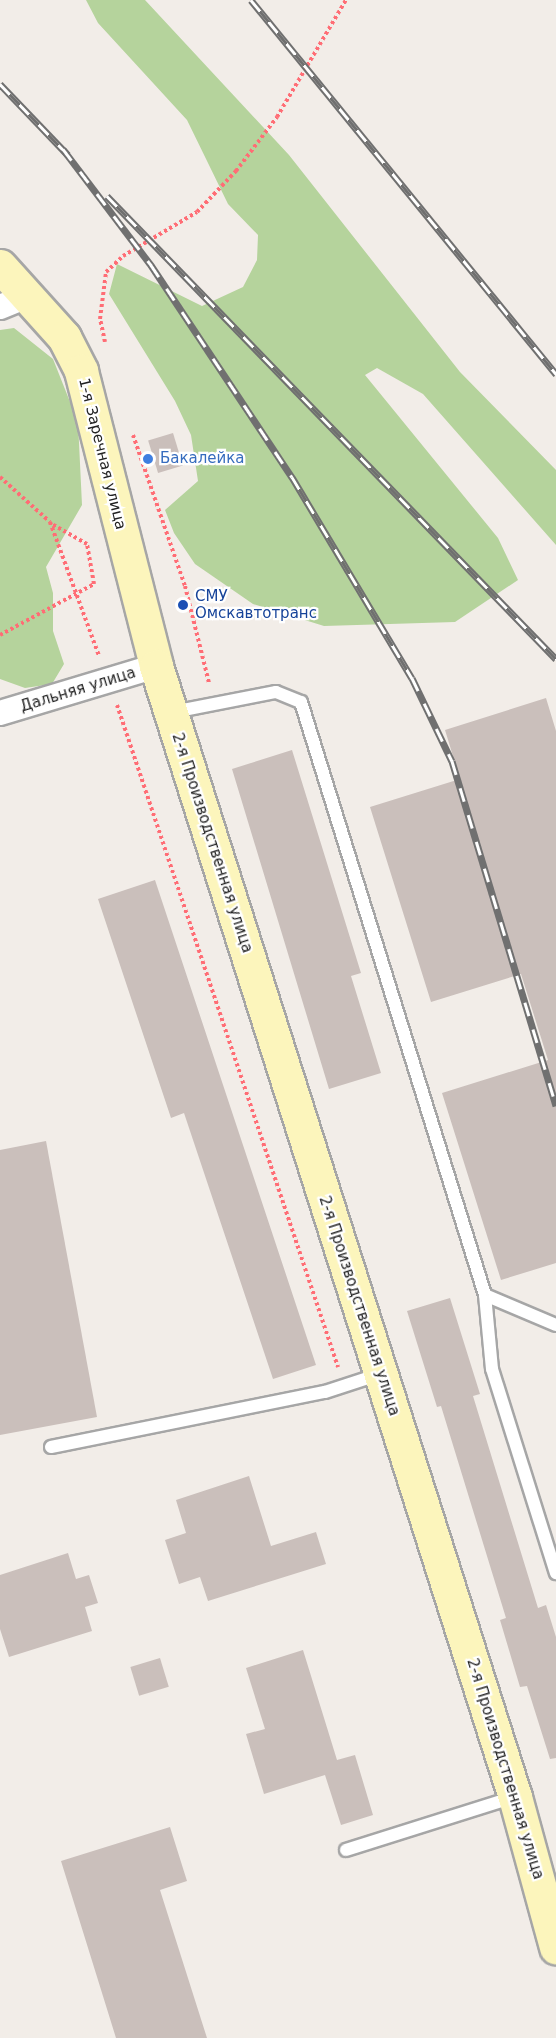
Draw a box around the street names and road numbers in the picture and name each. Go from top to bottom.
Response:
street label: 1-я Заречная улица [74,376,130,532]
street label: Дальняя улица [18,664,138,716]
street label: 2-я Производственная улица [168,731,256,955]
street label: 2-я Производственная улица [315,1194,403,1418]
street label: 2-я Производственная улица [463,1656,547,1882]

